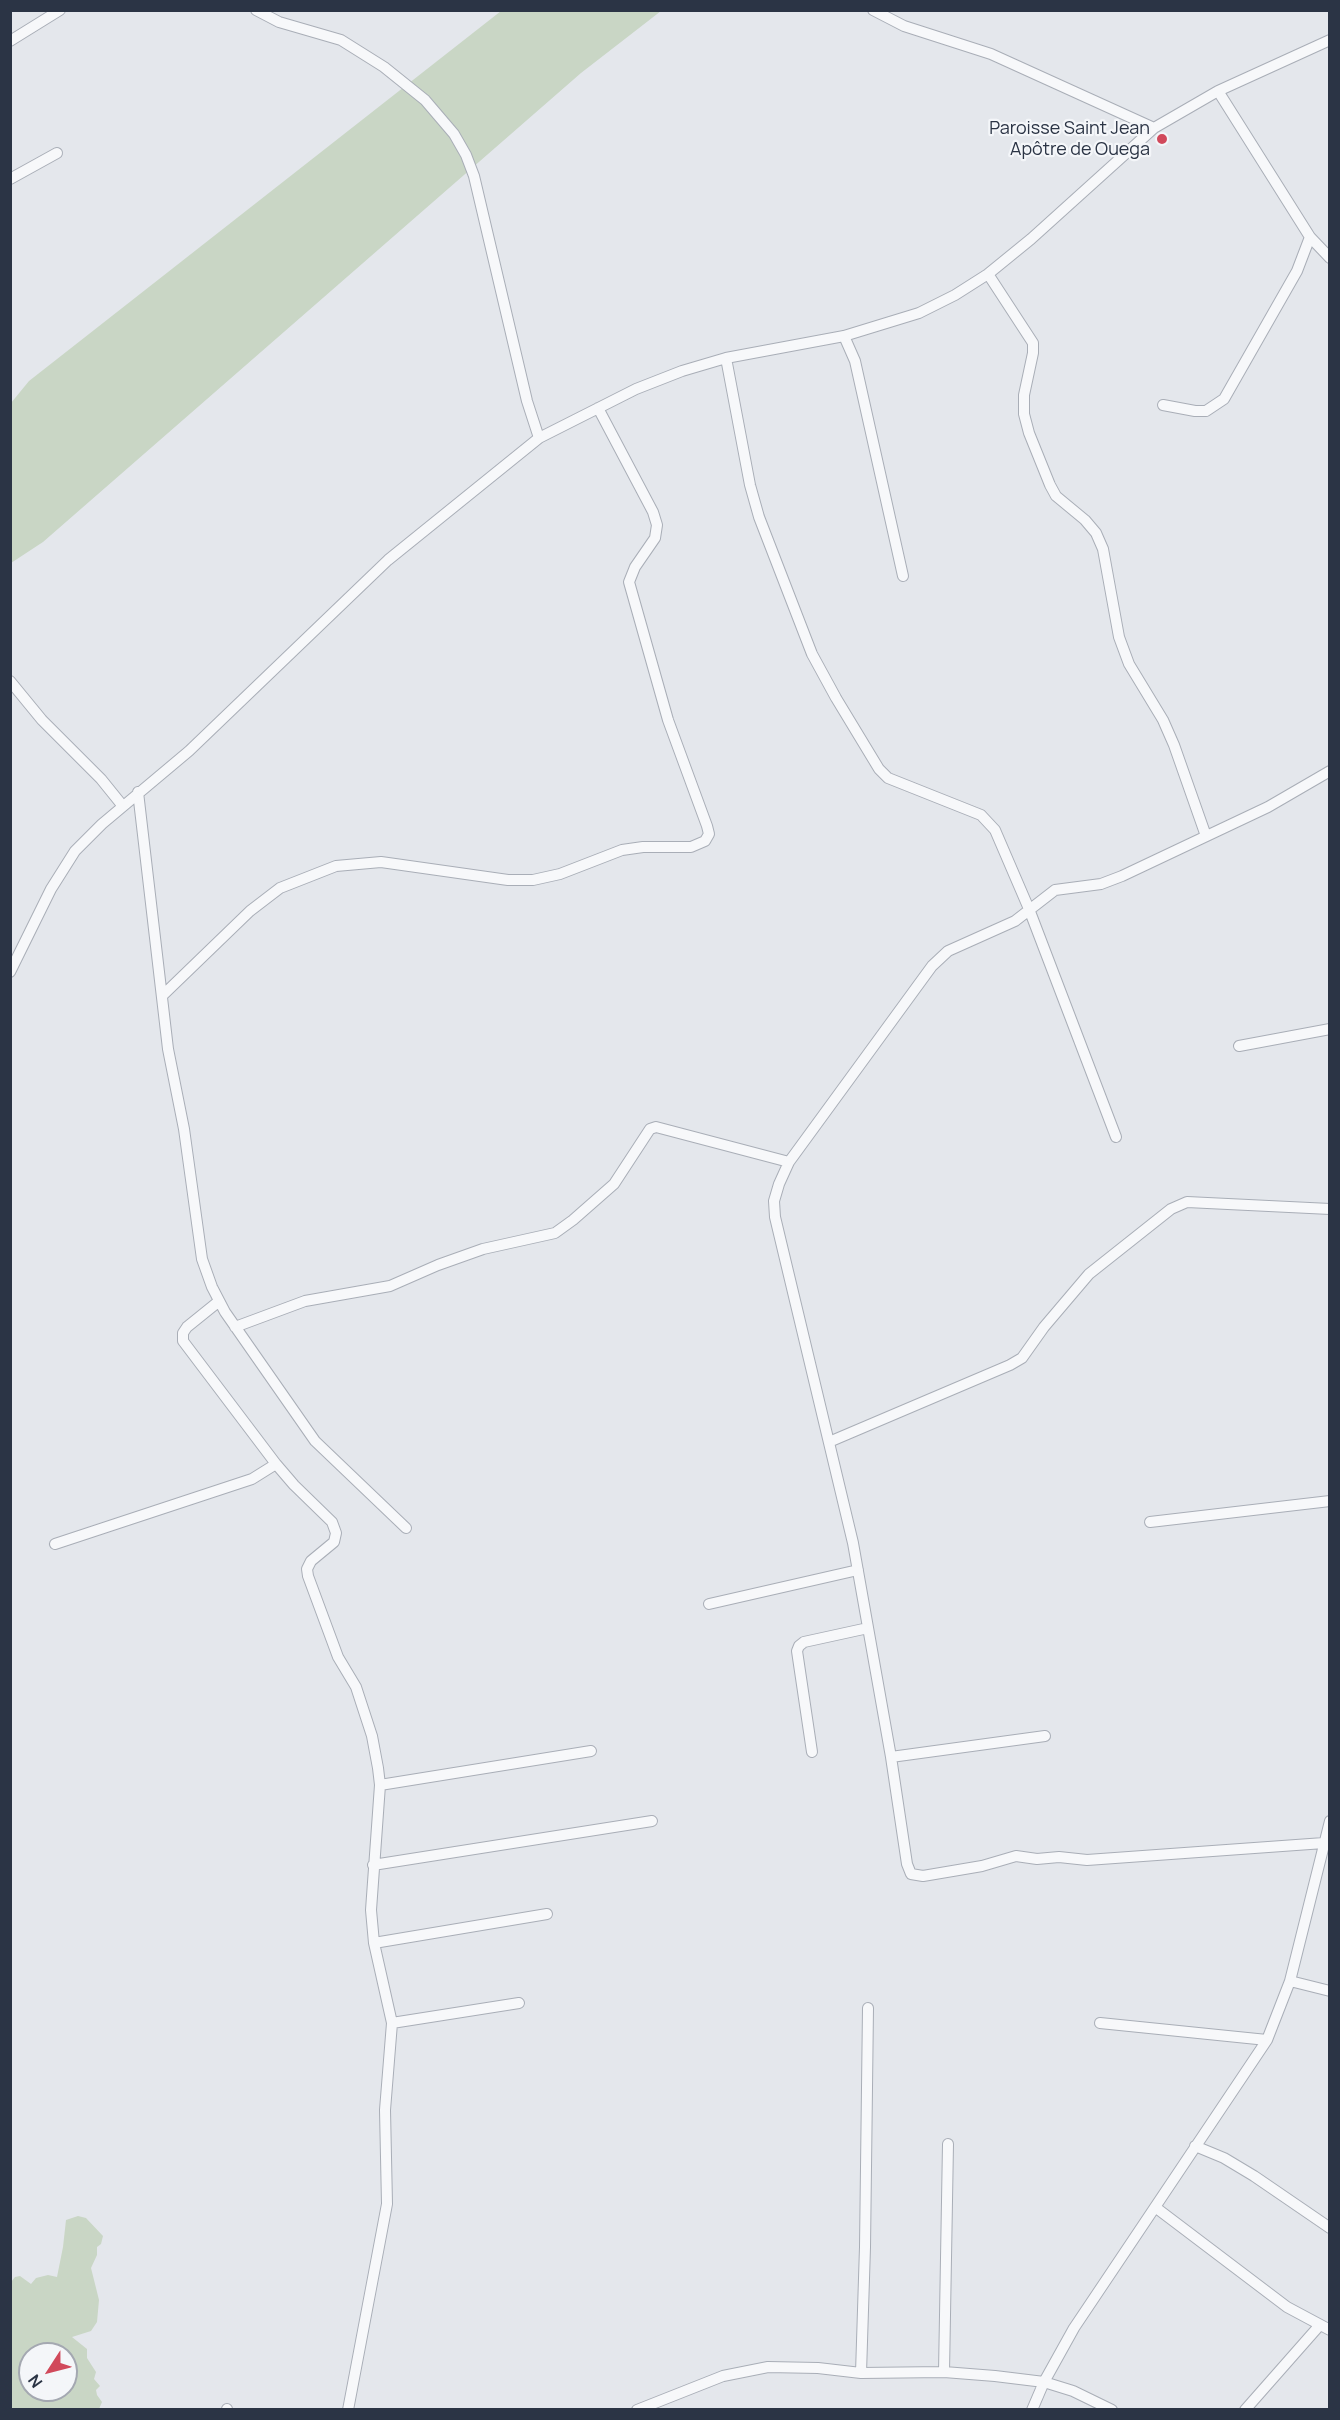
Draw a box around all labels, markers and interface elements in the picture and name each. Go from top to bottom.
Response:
place label: Paroisse Saint Jean Apôtre de Ouega [989,118,1150,160]
marker: Paroisse Saint Jean Apôtre de Ouega [1155,132,1169,146]
north arrow [18,2342,78,2402]
text: N [23,2370,47,2393]

